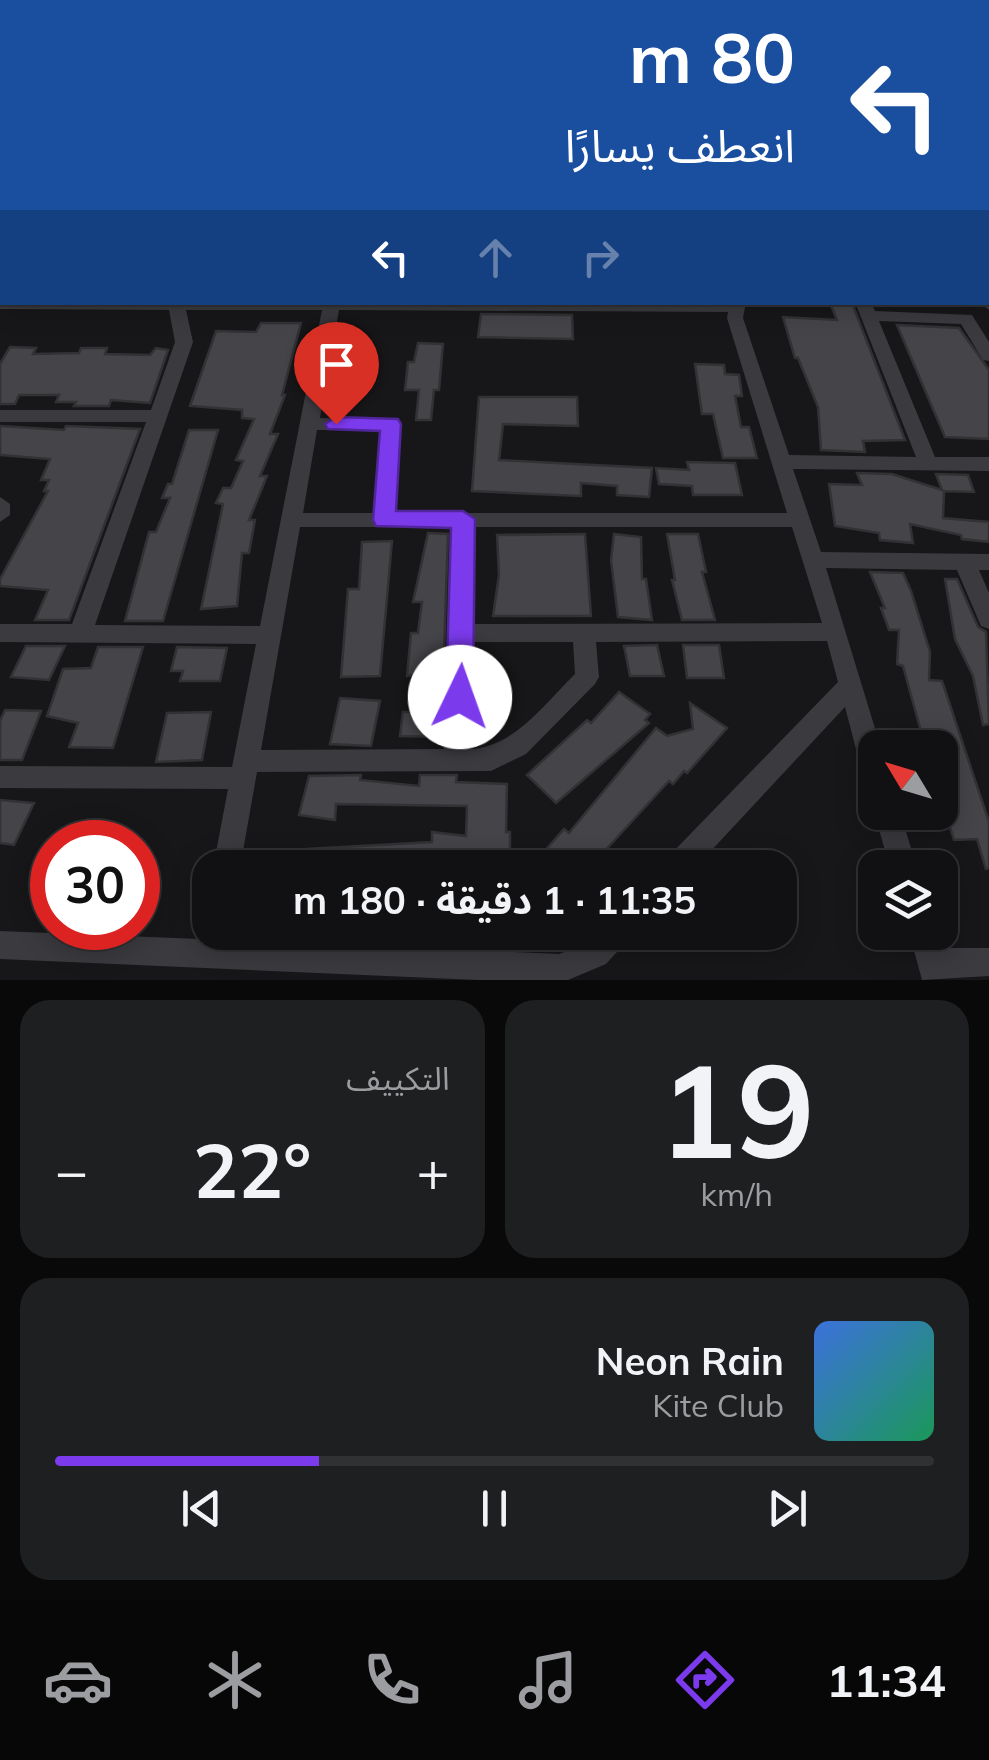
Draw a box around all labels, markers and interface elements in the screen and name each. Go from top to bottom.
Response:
text: 80 m [629,13,795,101]
icon: left [830,40,960,170]
text: انعطف يسارًا [565,117,795,173]
icon: left [363,230,418,285]
icon: ahead [468,230,523,285]
icon: right [573,230,628,285]
pin [294,322,379,425]
icon: arrive [309,337,364,392]
position arrow [408,645,512,749]
north arrow [858,730,958,830]
map controls [858,730,958,950]
speed limit sign: 30 [30,820,160,950]
button: layers [858,850,958,950]
text: 11:35 · 1 دقيقة · 180 m [293,876,696,924]
text: 19 [659,1027,815,1191]
text: التكييف [346,1058,450,1098]
text: 22° [193,1123,311,1217]
text: − [55,1136,88,1205]
text: + [416,1136,450,1205]
text: km/h [701,1174,773,1214]
text: Neon Rain [596,1337,784,1385]
text: Kite Club [652,1385,784,1425]
icon: previous [174,1481,229,1536]
icon: pause [467,1481,522,1536]
icon: next [760,1481,815,1536]
icon: car [43,1645,113,1715]
icon: climate [200,1645,270,1715]
icon: phone [357,1645,427,1715]
icon: music [513,1645,583,1715]
icon: directions [670,1645,740,1715]
text: 11:34 [827,1652,946,1708]

